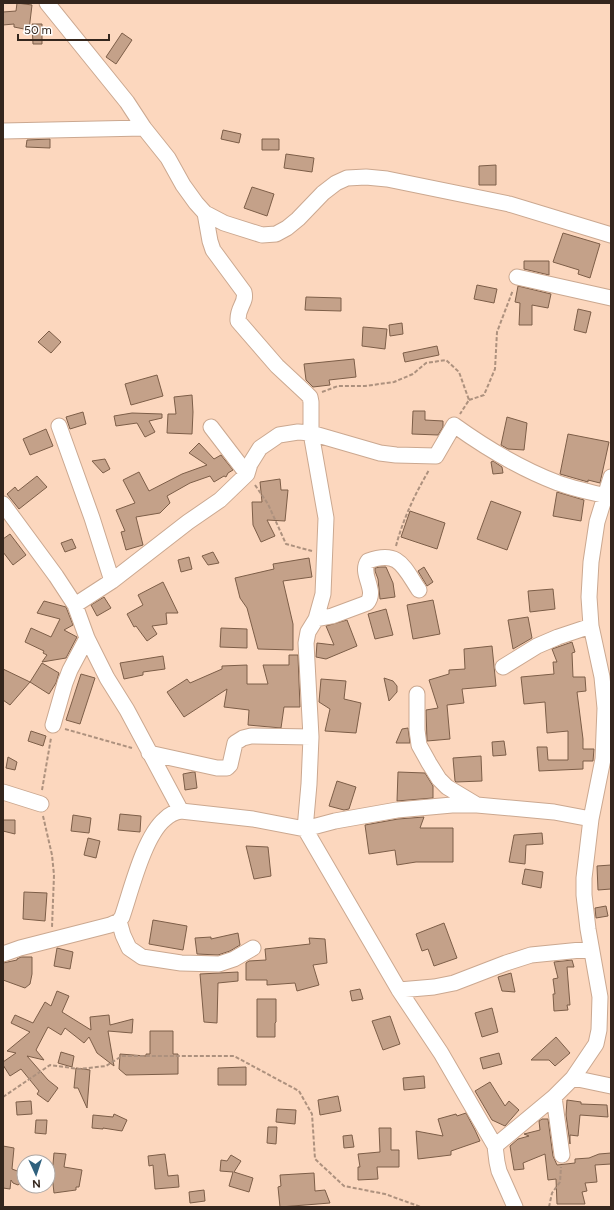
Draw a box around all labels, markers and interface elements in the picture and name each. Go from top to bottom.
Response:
scale bar [18,16,109,42]
text: 50 m [24,23,52,37]
north arrow [16,1154,56,1194]
text: N [32,1177,41,1190]

